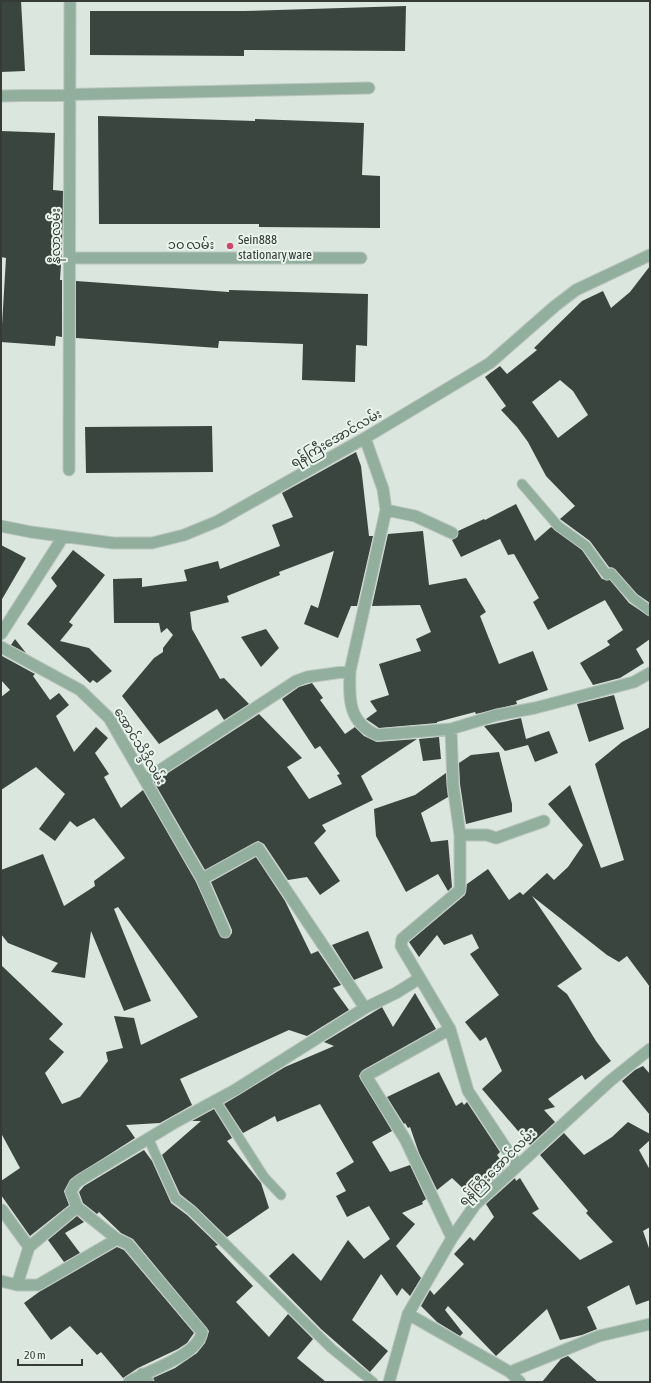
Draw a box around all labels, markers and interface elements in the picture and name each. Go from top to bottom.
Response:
street label: နီလာလမ်း [47,208,66,264]
place label: Sein888 stationary ware [238,232,312,262]
street label: ၁၀ လမ်း [168,236,214,252]
marker: Sein888 stationary ware [225,241,235,251]
street label: ရန်ကြီးအောင်လမ်း [287,405,386,473]
street label: အောင်သိဒ္ဒိလမ်း [108,704,170,789]
street label: ရန်ကြီးအောင်လမ်း [455,1125,541,1211]
scale bar [18,1341,82,1367]
text: 20 m [24,1348,46,1362]

